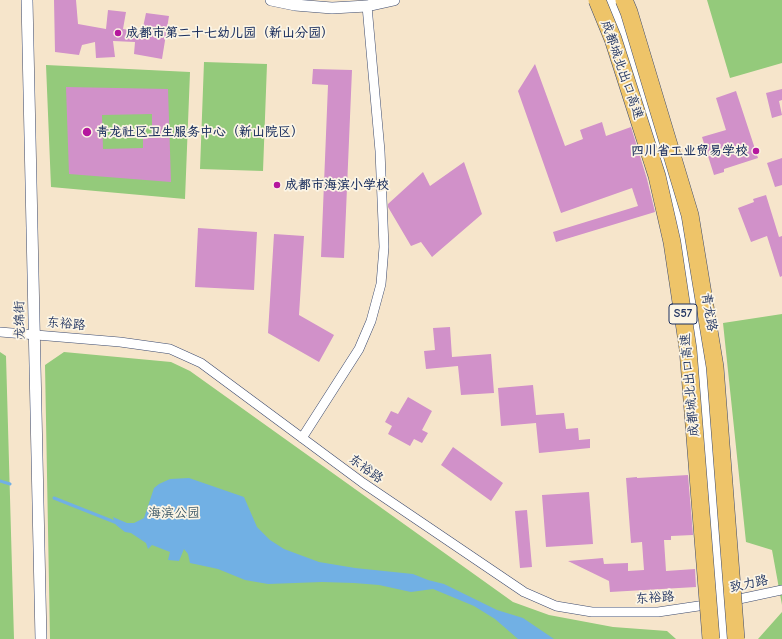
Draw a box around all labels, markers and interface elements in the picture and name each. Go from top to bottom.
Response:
street label: 成都城北出口高速 [598,18,646,122]
place label: 成都市第二十七幼儿园（新山分园） [126,25,334,41]
marker: 成都市第二十七幼儿园（新山分园） [113,28,123,38]
place label: 青龙社区卫生服务中心（新山院区） [96,124,304,140]
marker: 青龙社区卫生服务中心（新山院区） [81,126,93,138]
place label: 四川省工业贸易学校 [631,143,748,159]
marker: 四川省工业贸易学校 [751,146,761,156]
place label: 成都市海滨小学校 [285,177,389,193]
marker: 成都市海滨小学校 [272,180,282,190]
street label: 青龙路 [698,292,720,332]
street label: 龙绵街 [12,300,28,340]
road number: S57 [669,304,697,324]
street label: 东裕路 [46,315,86,333]
street label: 成都城北出口高速 [678,333,702,437]
street label: 东裕路 [346,451,386,487]
park label: 海滨公园 [148,505,200,521]
street label: 致力路 [728,572,770,596]
street label: 东裕路 [635,589,675,607]

